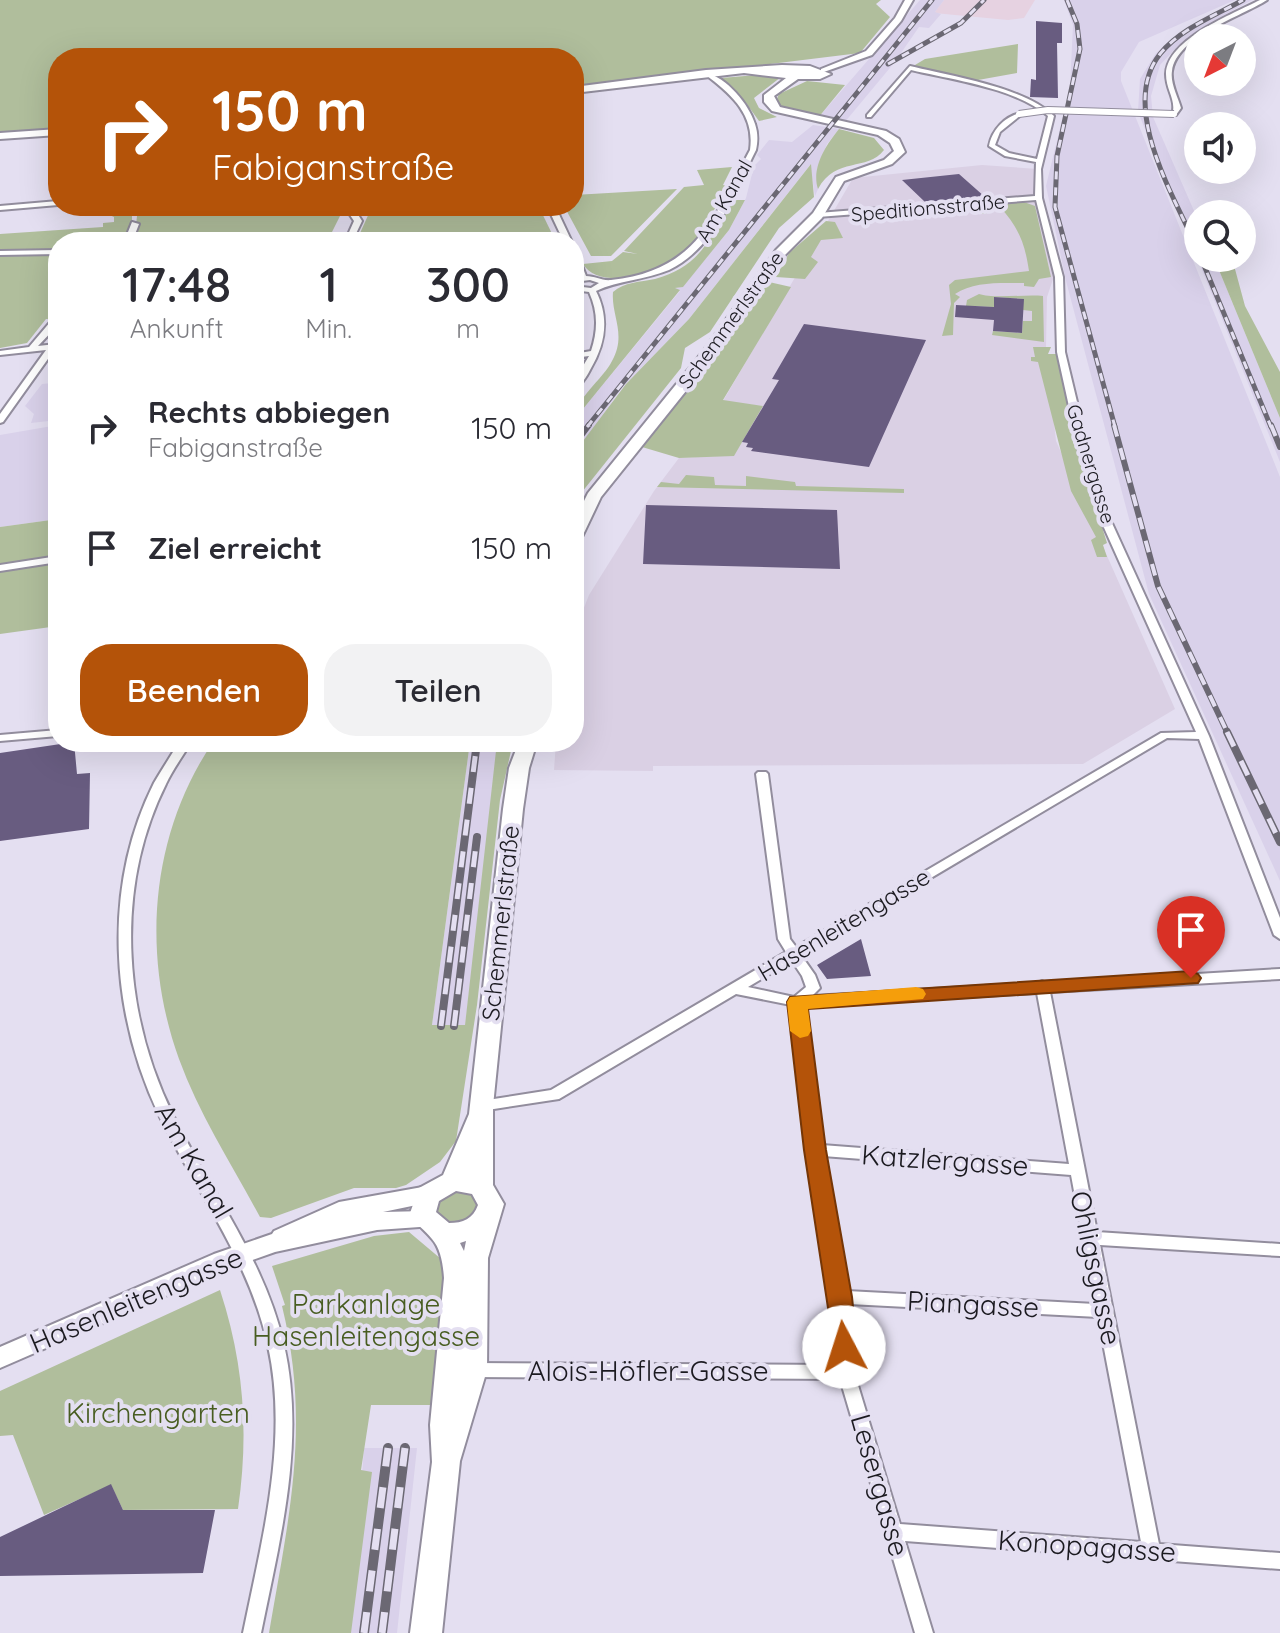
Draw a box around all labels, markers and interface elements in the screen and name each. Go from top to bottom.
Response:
north arrow [1184,24,1256,96]
map controls [1184,24,1256,272]
text: 150 m [212,75,368,145]
icon: right [80,80,184,184]
button: sound [1184,112,1256,184]
text: Fabiganstraße [212,144,454,189]
street label: Am Kanal [690,155,757,246]
street label: Speditionsstraße [850,188,1006,227]
button: search [1184,200,1256,272]
street label: Schemmerlstraße [672,246,789,393]
text: 17:48 [122,254,231,314]
text: 1 [319,254,338,314]
text: 300 [426,254,510,314]
text: Ankunft [130,312,223,345]
text: Min. [305,312,352,345]
text: m [456,312,480,345]
text: Rechts abbiegen [148,393,390,431]
street label: Gadnergasse [1062,401,1121,526]
icon: right [80,406,124,450]
text: 150 m [471,409,552,447]
text: Fabiganstraße [148,431,323,464]
icon: arrive [80,526,124,570]
text: Ziel erreicht [148,529,322,567]
text: 150 m [471,529,552,567]
button: Beenden [80,644,308,736]
button: Teilen [324,644,552,736]
street label: Schemmerlstraße [475,824,525,1022]
street label: Hasenleitengasse [752,861,935,987]
pin [1157,896,1225,978]
icon: arrive [1169,908,1213,952]
street label: Am Kanal [148,1097,241,1224]
street label: Katzlergasse [860,1136,1030,1183]
street label: Ohligsgasse [1063,1188,1130,1348]
street label: Hasenleitengasse [24,1239,248,1360]
street label: Piangasse [906,1283,1040,1324]
park label: Parkanlage Hasenleitengasse [252,1286,480,1353]
position arrow [802,1305,886,1389]
street label: Alois-Höfler-Gasse [527,1353,769,1388]
park label: Kirchengarten [66,1395,250,1430]
street label: Lesergasse [843,1410,917,1560]
street label: Konopagasse [997,1522,1177,1569]

